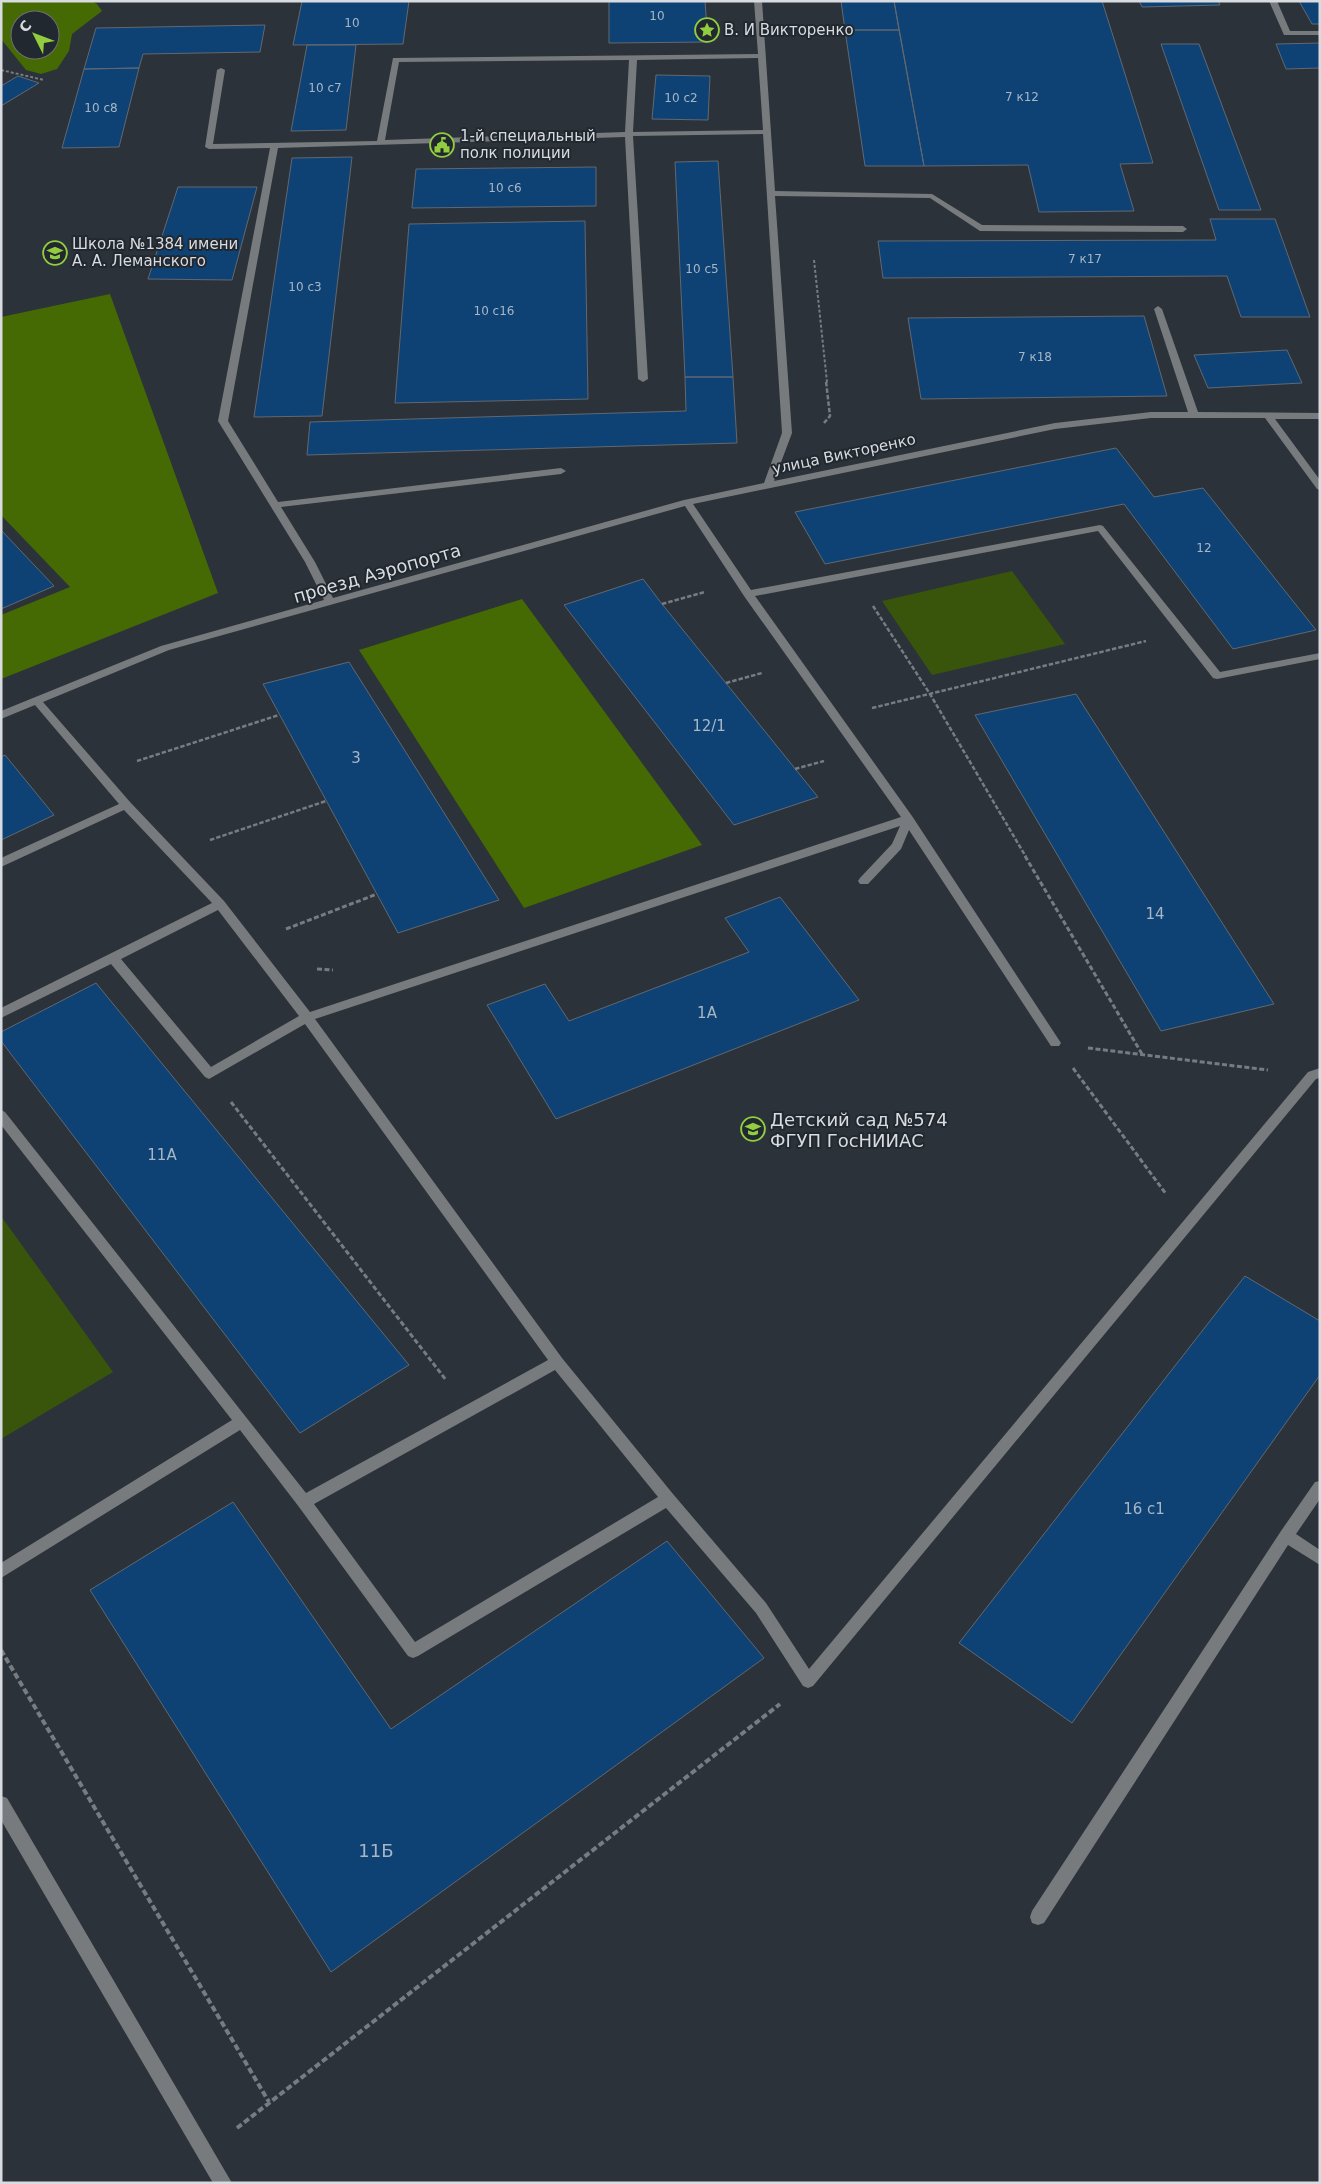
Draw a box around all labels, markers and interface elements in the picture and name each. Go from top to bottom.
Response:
house number: 10 [649,9,665,23]
north arrow [10,10,60,60]
house number: 10 [344,16,360,30]
text: С [16,17,35,35]
place icon: В. И Викторенко [694,17,720,43]
place label: В. И Викторенко [724,21,854,39]
house number: 10 с7 [308,81,342,95]
house number: 7 к12 [1005,90,1039,104]
house number: 10 с2 [664,91,698,105]
house number: 10 с8 [84,101,118,115]
place label: 1-й специальный полк полиции [460,127,596,162]
public building icon: 1-й специальный полк полиции [429,132,455,158]
house number: 10 с6 [488,181,522,195]
place label: Школа №1384 имени А. А. Леманского [72,235,238,270]
school or university icon: Школа №1384 имени А. А. Леманского [42,240,68,266]
house number: 7 к17 [1068,252,1102,266]
house number: 10 с5 [685,262,719,276]
house number: 10 с3 [288,280,322,294]
house number: 10 с16 [474,304,514,318]
house number: 7 к18 [1018,350,1052,364]
street label: улица Викторенко [771,430,917,478]
street label: проезд Аэропорта [291,539,463,607]
house number: 12 [1196,541,1212,555]
house number: 12/1 [692,717,726,735]
house number: 3 [351,749,361,767]
house number: 14 [1145,905,1165,923]
house number: 1А [697,1004,718,1022]
place label: Детский сад №574 ФГУП ГосНИИАС [770,1109,948,1151]
school or university icon: Детский сад №574 ФГУП ГосНИИАС [740,1116,766,1142]
house number: 11А [147,1146,177,1164]
house number: 16 с1 [1123,1500,1165,1518]
house number: 11Б [358,1840,394,1861]

